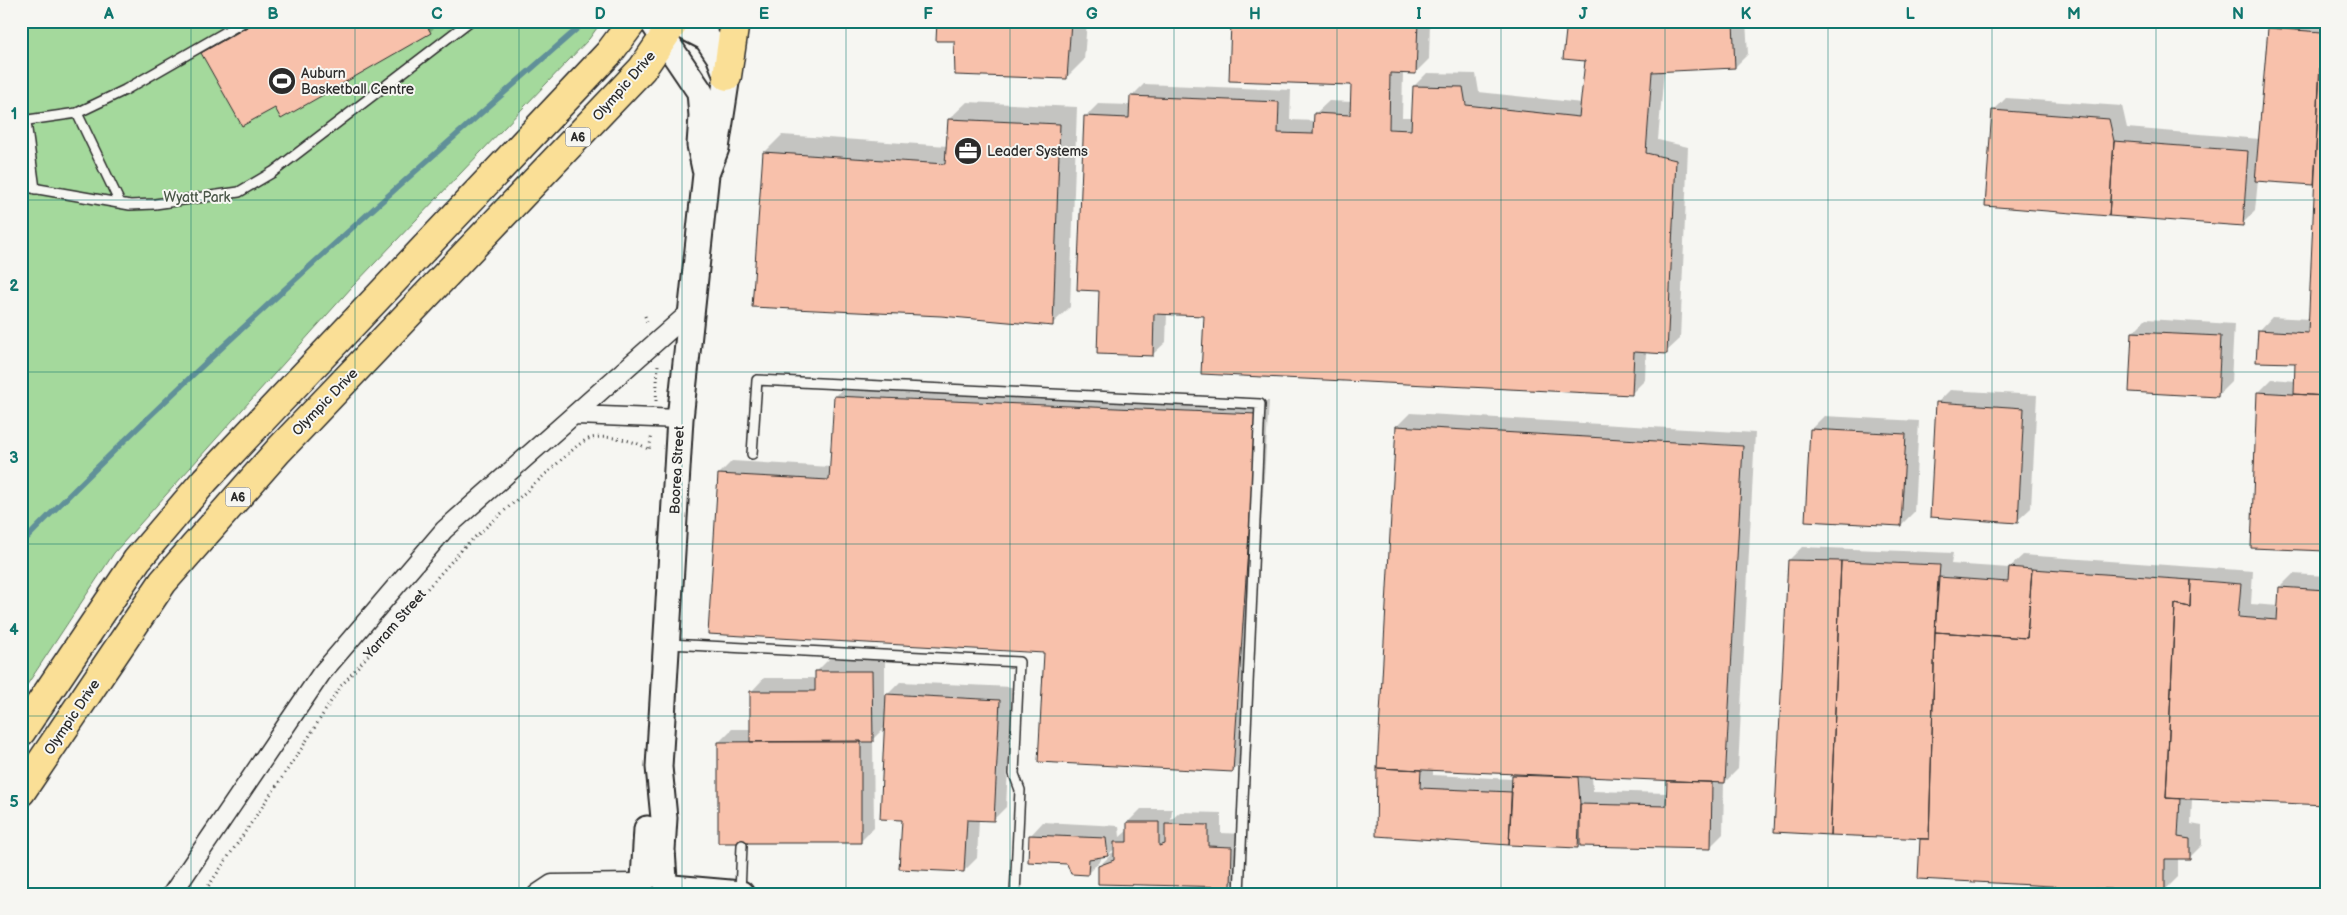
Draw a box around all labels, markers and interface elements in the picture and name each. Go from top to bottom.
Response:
text: A [103,5,114,24]
text: B [267,5,279,24]
text: C [431,5,443,24]
text: D [594,5,606,24]
text: E [759,5,769,24]
text: F [923,5,933,24]
text: G [1086,5,1098,24]
text: H [1249,5,1261,24]
text: I [1416,5,1422,24]
text: J [1579,5,1588,24]
text: K [1741,5,1752,24]
text: L [1905,5,1915,24]
text: M [2067,5,2081,24]
text: N [2232,5,2244,24]
street label: Olympic Drive [589,48,659,124]
place label: Auburn Basketball Centre [301,65,414,98]
sports icon: Auburn Basketball Centre [267,66,297,96]
text: 1 [11,105,17,124]
road number: A6 [566,128,590,146]
office icon: Leader Systems [953,136,983,166]
place label: Leader Systems [987,143,1088,160]
park label: Wyatt Park [164,189,231,206]
text: 2 [9,277,19,296]
street label: Olympic Drive [289,365,361,439]
street label: Boorea Street [666,425,688,515]
text: 3 [9,449,19,468]
road number: A6 [226,488,250,507]
street label: Yarram Street [360,585,430,663]
text: 4 [9,621,19,640]
street label: Olympic Drive [41,676,103,758]
text: 5 [9,793,19,812]

